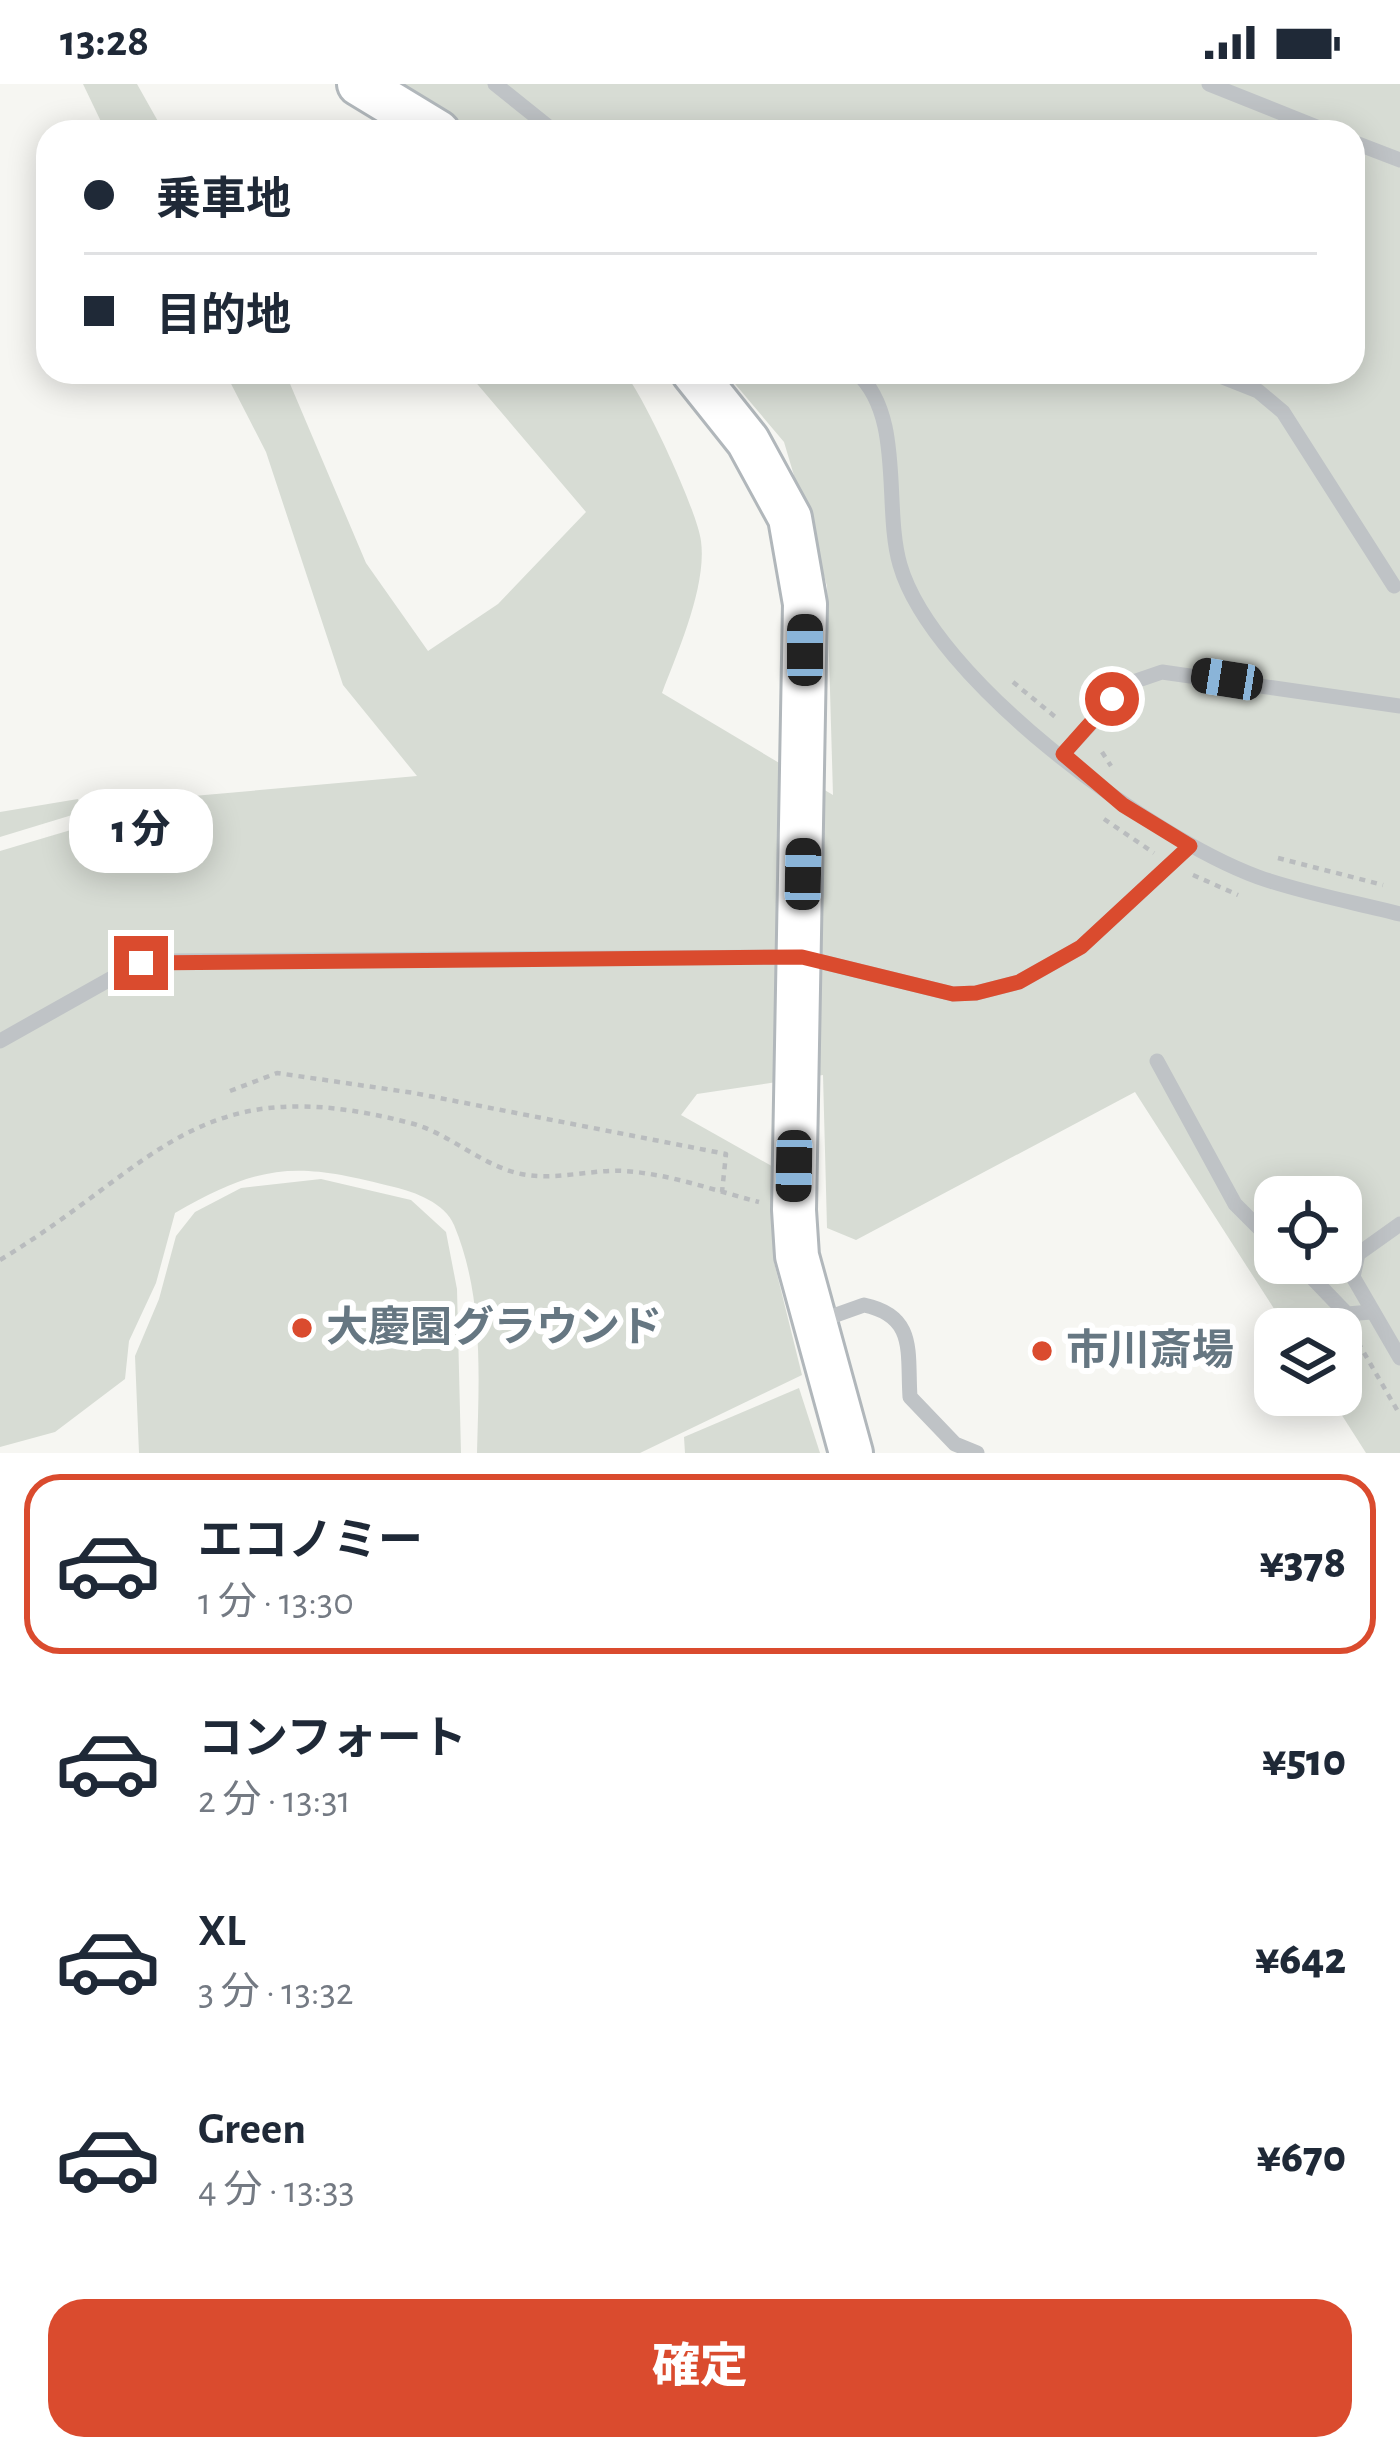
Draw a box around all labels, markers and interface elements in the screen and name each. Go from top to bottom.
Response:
text: 13:28 [60,19,149,64]
text: 乗車地 [156,178,291,223]
text: 目的地 [156,294,291,339]
car [787,614,823,686]
car [1189,656,1265,702]
route start [1085,672,1139,726]
callout: 1 分 [69,789,213,873]
text: 1 分 [111,811,171,850]
car [784,838,822,910]
route end [114,936,168,990]
car [775,1130,813,1202]
map controls [1254,1176,1362,1416]
button: locate [1254,1176,1362,1284]
place label: 大慶園グラウンド [326,1304,662,1349]
button: layers [1254,1308,1362,1416]
marker: 大慶園グラウンド [289,1315,315,1341]
place label: 市川斎場 [1066,1328,1234,1372]
marker: 市川斎場 [1029,1338,1055,1364]
icon: car [54,1510,162,1618]
text: エコノミー [198,1519,423,1564]
text: ¥378 [1259,1541,1346,1586]
text: 1 分 · 13:30 [198,1583,354,1622]
icon: car [54,1708,162,1816]
text: コンフォート [198,1717,467,1762]
text: ¥510 [1262,1739,1346,1784]
text: 2 分 · 13:31 [198,1781,351,1820]
icon: car [54,1906,162,2014]
text: XL [198,1909,246,1954]
text: ¥642 [1255,1937,1346,1982]
text: 3 分 · 13:32 [198,1973,354,2012]
icon: car [54,2104,162,2212]
text: Green [198,2107,306,2152]
text: ¥670 [1256,2135,1346,2180]
text: 4 分 · 13:33 [198,2171,355,2210]
button: 確定 [48,2299,1352,2437]

